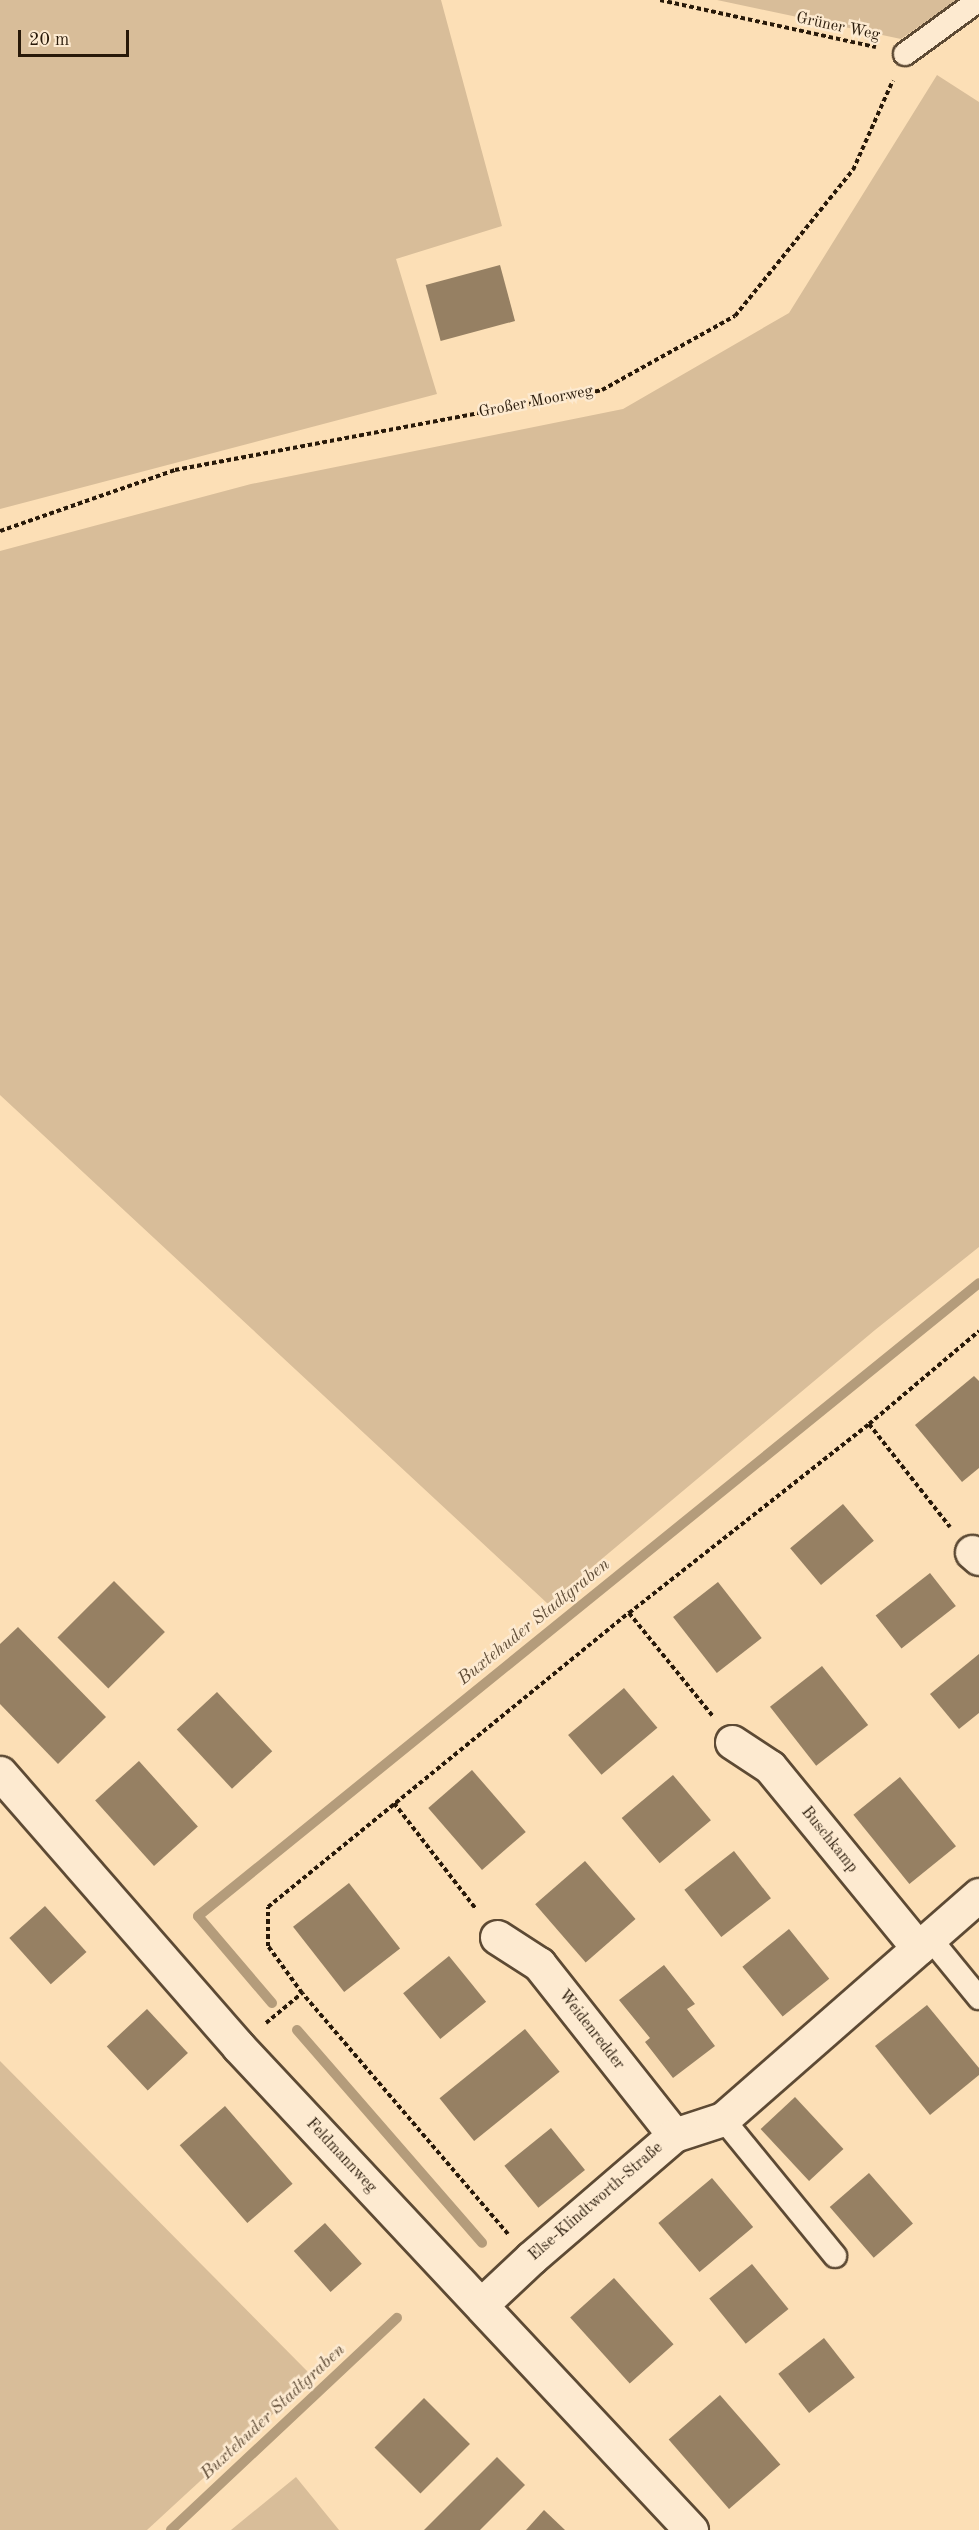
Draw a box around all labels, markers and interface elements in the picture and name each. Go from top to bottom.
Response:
street label: Grüner Weg [794,9,882,45]
scale bar [21,18,132,56]
text: 20 m [29,31,69,49]
street label: Großer Moorweg [477,381,595,423]
water label: Buxtehuder Stadtgraben [454,1554,614,1690]
street label: Buschkamp [797,1803,861,1877]
street label: Weidenredder [554,1986,628,2074]
street label: Feldmannweg [302,2115,380,2197]
street label: Else-Klindtworth-Straße [525,2139,667,2265]
water label: Buxtehuder Stadtgraben [196,2340,350,2484]

